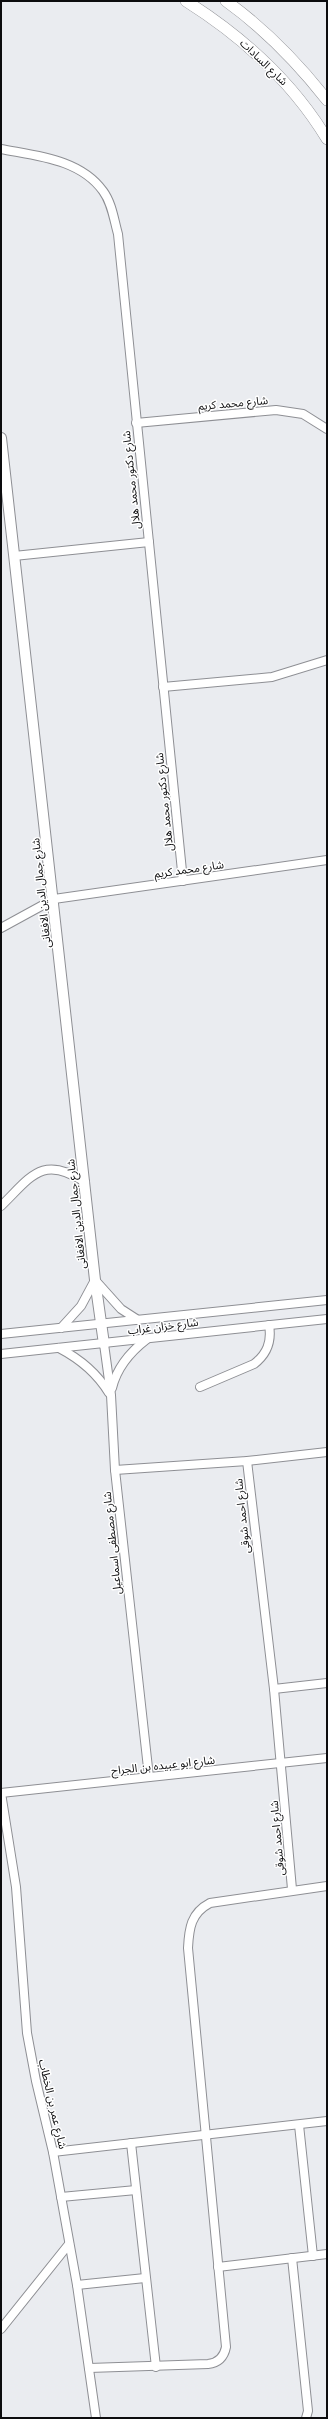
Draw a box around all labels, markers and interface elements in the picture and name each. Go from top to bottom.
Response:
street label: شارع السادات [236,35,292,89]
street label: شارع محمد كريم [197,392,269,415]
street label: شارع دكتور محمد هلال [118,430,144,530]
street label: شارع دكتور محمد هلال [151,752,177,852]
street label: شارع جمال الدين الافغانى [27,837,55,949]
street label: شارع محمد كريم [153,856,225,883]
street label: شارع جمال الدين الافغانى [62,1158,90,1270]
street label: شارع خزان غراب [127,1314,200,1338]
street label: شارع احمد شوقى [230,1477,254,1554]
street label: شارع مصطفى اسماعيل [99,1490,125,1595]
street label: شارع ابو عبيده بن الجراح [110,1752,216,1778]
street label: شارع احمد شوقى [266,1799,288,1876]
street label: شارع عمر بن الخطاب [35,2058,71,2151]

